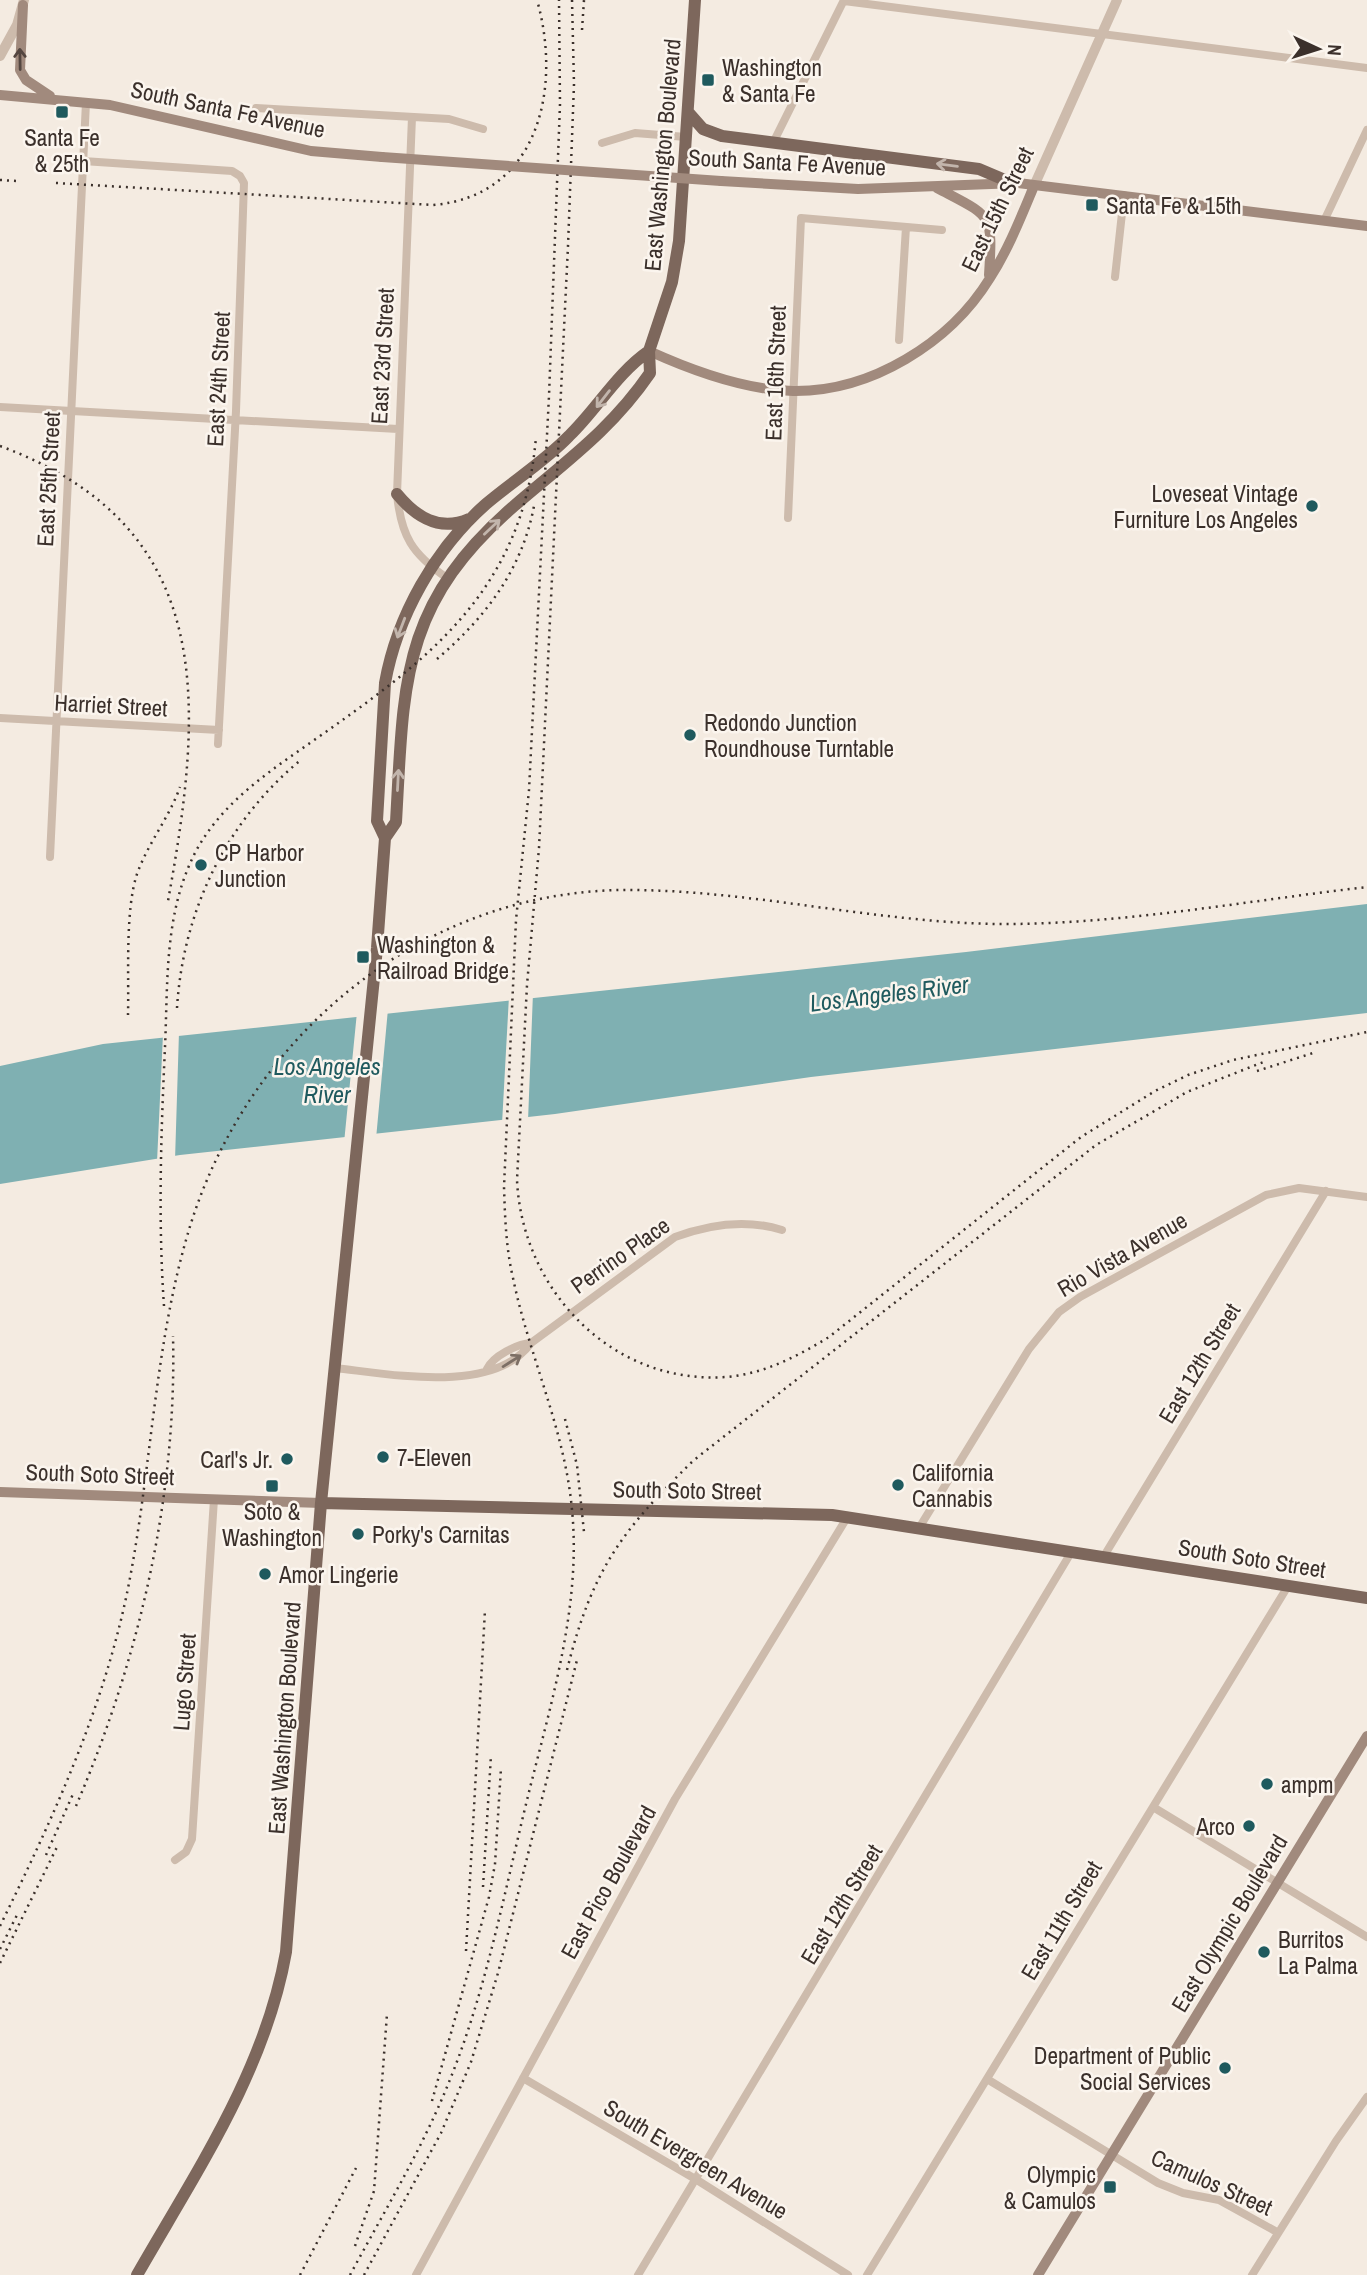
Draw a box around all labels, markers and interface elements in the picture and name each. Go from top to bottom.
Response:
north arrow [1283,14,1353,84]
street label: East Washington Boulevard [636,38,688,272]
text: N [1322,44,1348,57]
one-way arrow [13,48,27,71]
place label: Washington & Santa Fe [722,52,822,109]
marker: Washington & Santa Fe [700,72,716,88]
street label: South Santa Fe Avenue [128,73,328,145]
marker: Santa Fe & 25th [54,104,70,120]
place label: Santa Fe & 25th [24,122,100,179]
street label: South Santa Fe Avenue [687,141,887,183]
street label: East 15th Street [953,141,1041,277]
one-way arrow [936,159,959,172]
place label: Santa Fe & 15th [1106,190,1241,221]
marker: Santa Fe & 15th [1084,197,1100,213]
street label: East 23rd Street [363,287,401,425]
street label: East 16th Street [757,305,793,441]
street label: East 24th Street [199,311,237,447]
one-way arrow [595,390,610,408]
street label: East 25th Street [29,411,67,547]
place label: Loveseat Vintage Furniture Los Angeles [1113,478,1298,535]
marker: Loveseat Vintage Furniture Los Angeles [1304,498,1320,514]
one-way arrow [483,518,500,535]
one-way arrow [394,617,407,639]
street label: Harriet Street [54,687,168,723]
place label: Redondo Junction Roundhouse Turntable [704,707,894,764]
marker: Redondo Junction Roundhouse Turntable [682,727,698,743]
one-way arrow [392,769,405,792]
place label: CP Harbor Junction [215,837,304,894]
marker: CP Harbor Junction [193,857,209,873]
place label: Washington & Railroad Bridge [377,929,509,986]
marker: Washington & Railroad Bridge [355,949,371,965]
water label: Los Angeles River [808,967,972,1019]
water label: Los Angeles River [274,1050,381,1110]
street label: Rio Vista Avenue [1051,1204,1193,1304]
street label: Perrino Place [564,1210,676,1300]
street label: East 12th Street [1151,1297,1247,1429]
one-way arrow [501,1353,521,1367]
place label: 7-Eleven [397,1442,471,1473]
place label: Carl's Jr. [200,1444,273,1475]
marker: 7-Eleven [375,1449,391,1465]
marker: Carl's Jr. [279,1451,295,1467]
street label: South Soto Street [25,1456,175,1492]
place label: California Cannabis [912,1457,994,1514]
street label: South Soto Street [612,1473,762,1507]
marker: California Cannabis [890,1477,906,1493]
marker: Soto & Washington [264,1478,280,1494]
place label: Soto & Washington [222,1496,322,1553]
place label: Porky's Carnitas [372,1519,510,1550]
marker: Porky's Carnitas [350,1526,366,1542]
street label: South Soto Street [1176,1531,1328,1585]
place label: Amor Lingerie [278,1559,399,1590]
marker: Amor Lingerie [257,1566,273,1582]
street label: East Washington Boulevard [260,1601,308,1835]
street label: Lugo Street [165,1632,203,1732]
place label: ampm [1281,1769,1333,1800]
marker: ampm [1259,1776,1275,1792]
street label: East Pico Boulevard [553,1800,663,1964]
place label: Arco [1195,1811,1235,1842]
marker: Arco [1241,1818,1257,1834]
street label: East Olympic Boulevard [1164,1828,1294,2018]
street label: East 12th Street [793,1838,889,1970]
street label: East 11th Street [1013,1855,1109,1985]
place label: Burritos La Palma [1278,1924,1358,1981]
marker: Burritos La Palma [1256,1944,1272,1960]
place label: Department of Public Social Services [1034,2040,1211,2097]
marker: Department of Public Social Services [1217,2060,1233,2076]
street label: South Evergreen Avenue [598,2092,794,2226]
street label: Camulos Street [1146,2141,1278,2223]
place label: Olympic & Camulos [1004,2159,1096,2216]
marker: Olympic & Camulos [1102,2179,1118,2195]

